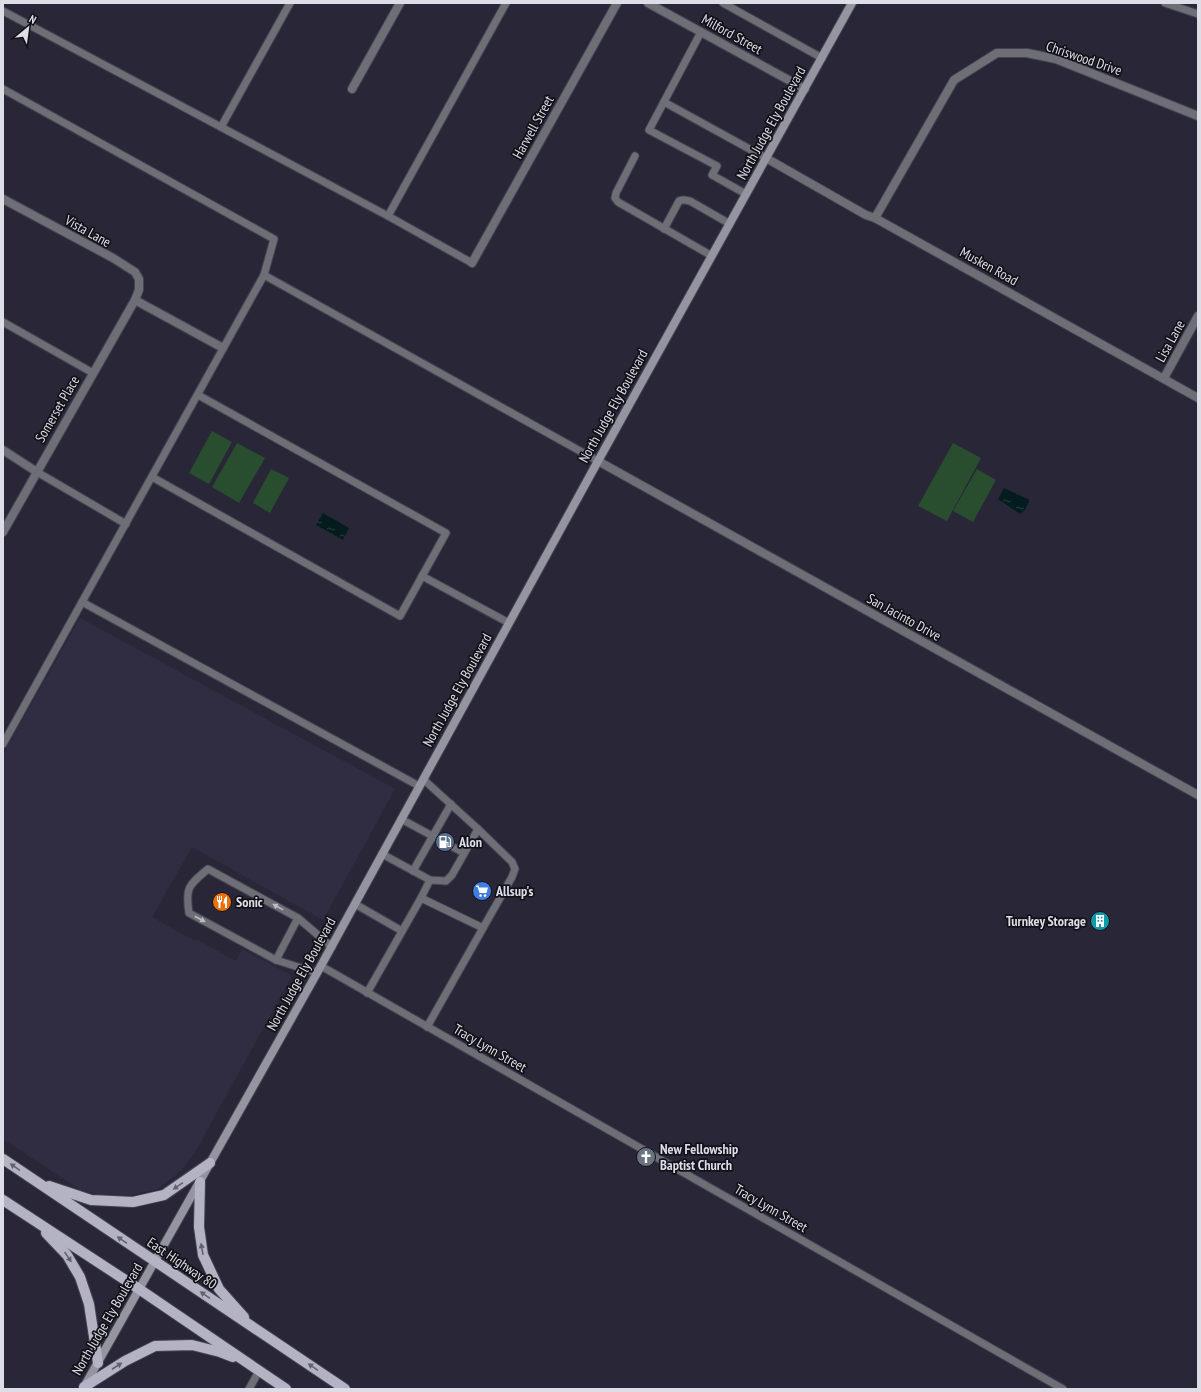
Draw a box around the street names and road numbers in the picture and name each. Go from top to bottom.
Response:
street label: Milford Street [699,10,766,58]
street label: Chriswood Drive [1044,37,1124,79]
street label: North Judge Ely Boulevard [732,63,810,183]
street label: Harwell Street [508,92,558,162]
street label: Vista Lane [61,211,114,251]
street label: Musken Road [957,243,1021,289]
street label: Lisa Lane [1151,317,1189,365]
street label: North Judge Ely Boulevard [574,346,652,466]
street label: Somerset Place [31,372,83,445]
street label: San Jacinto Drive [864,589,944,645]
street label: North Judge Ely Boulevard [418,630,496,750]
street label: North Judge Ely Boulevard [262,914,340,1034]
street label: Tracy Lynn Street [450,1020,530,1076]
street label: Tracy Lynn Street [731,1180,811,1236]
street label: East Highway 80 [144,1233,220,1293]
street label: North Judge Ely Boulevard [68,1260,146,1378]

